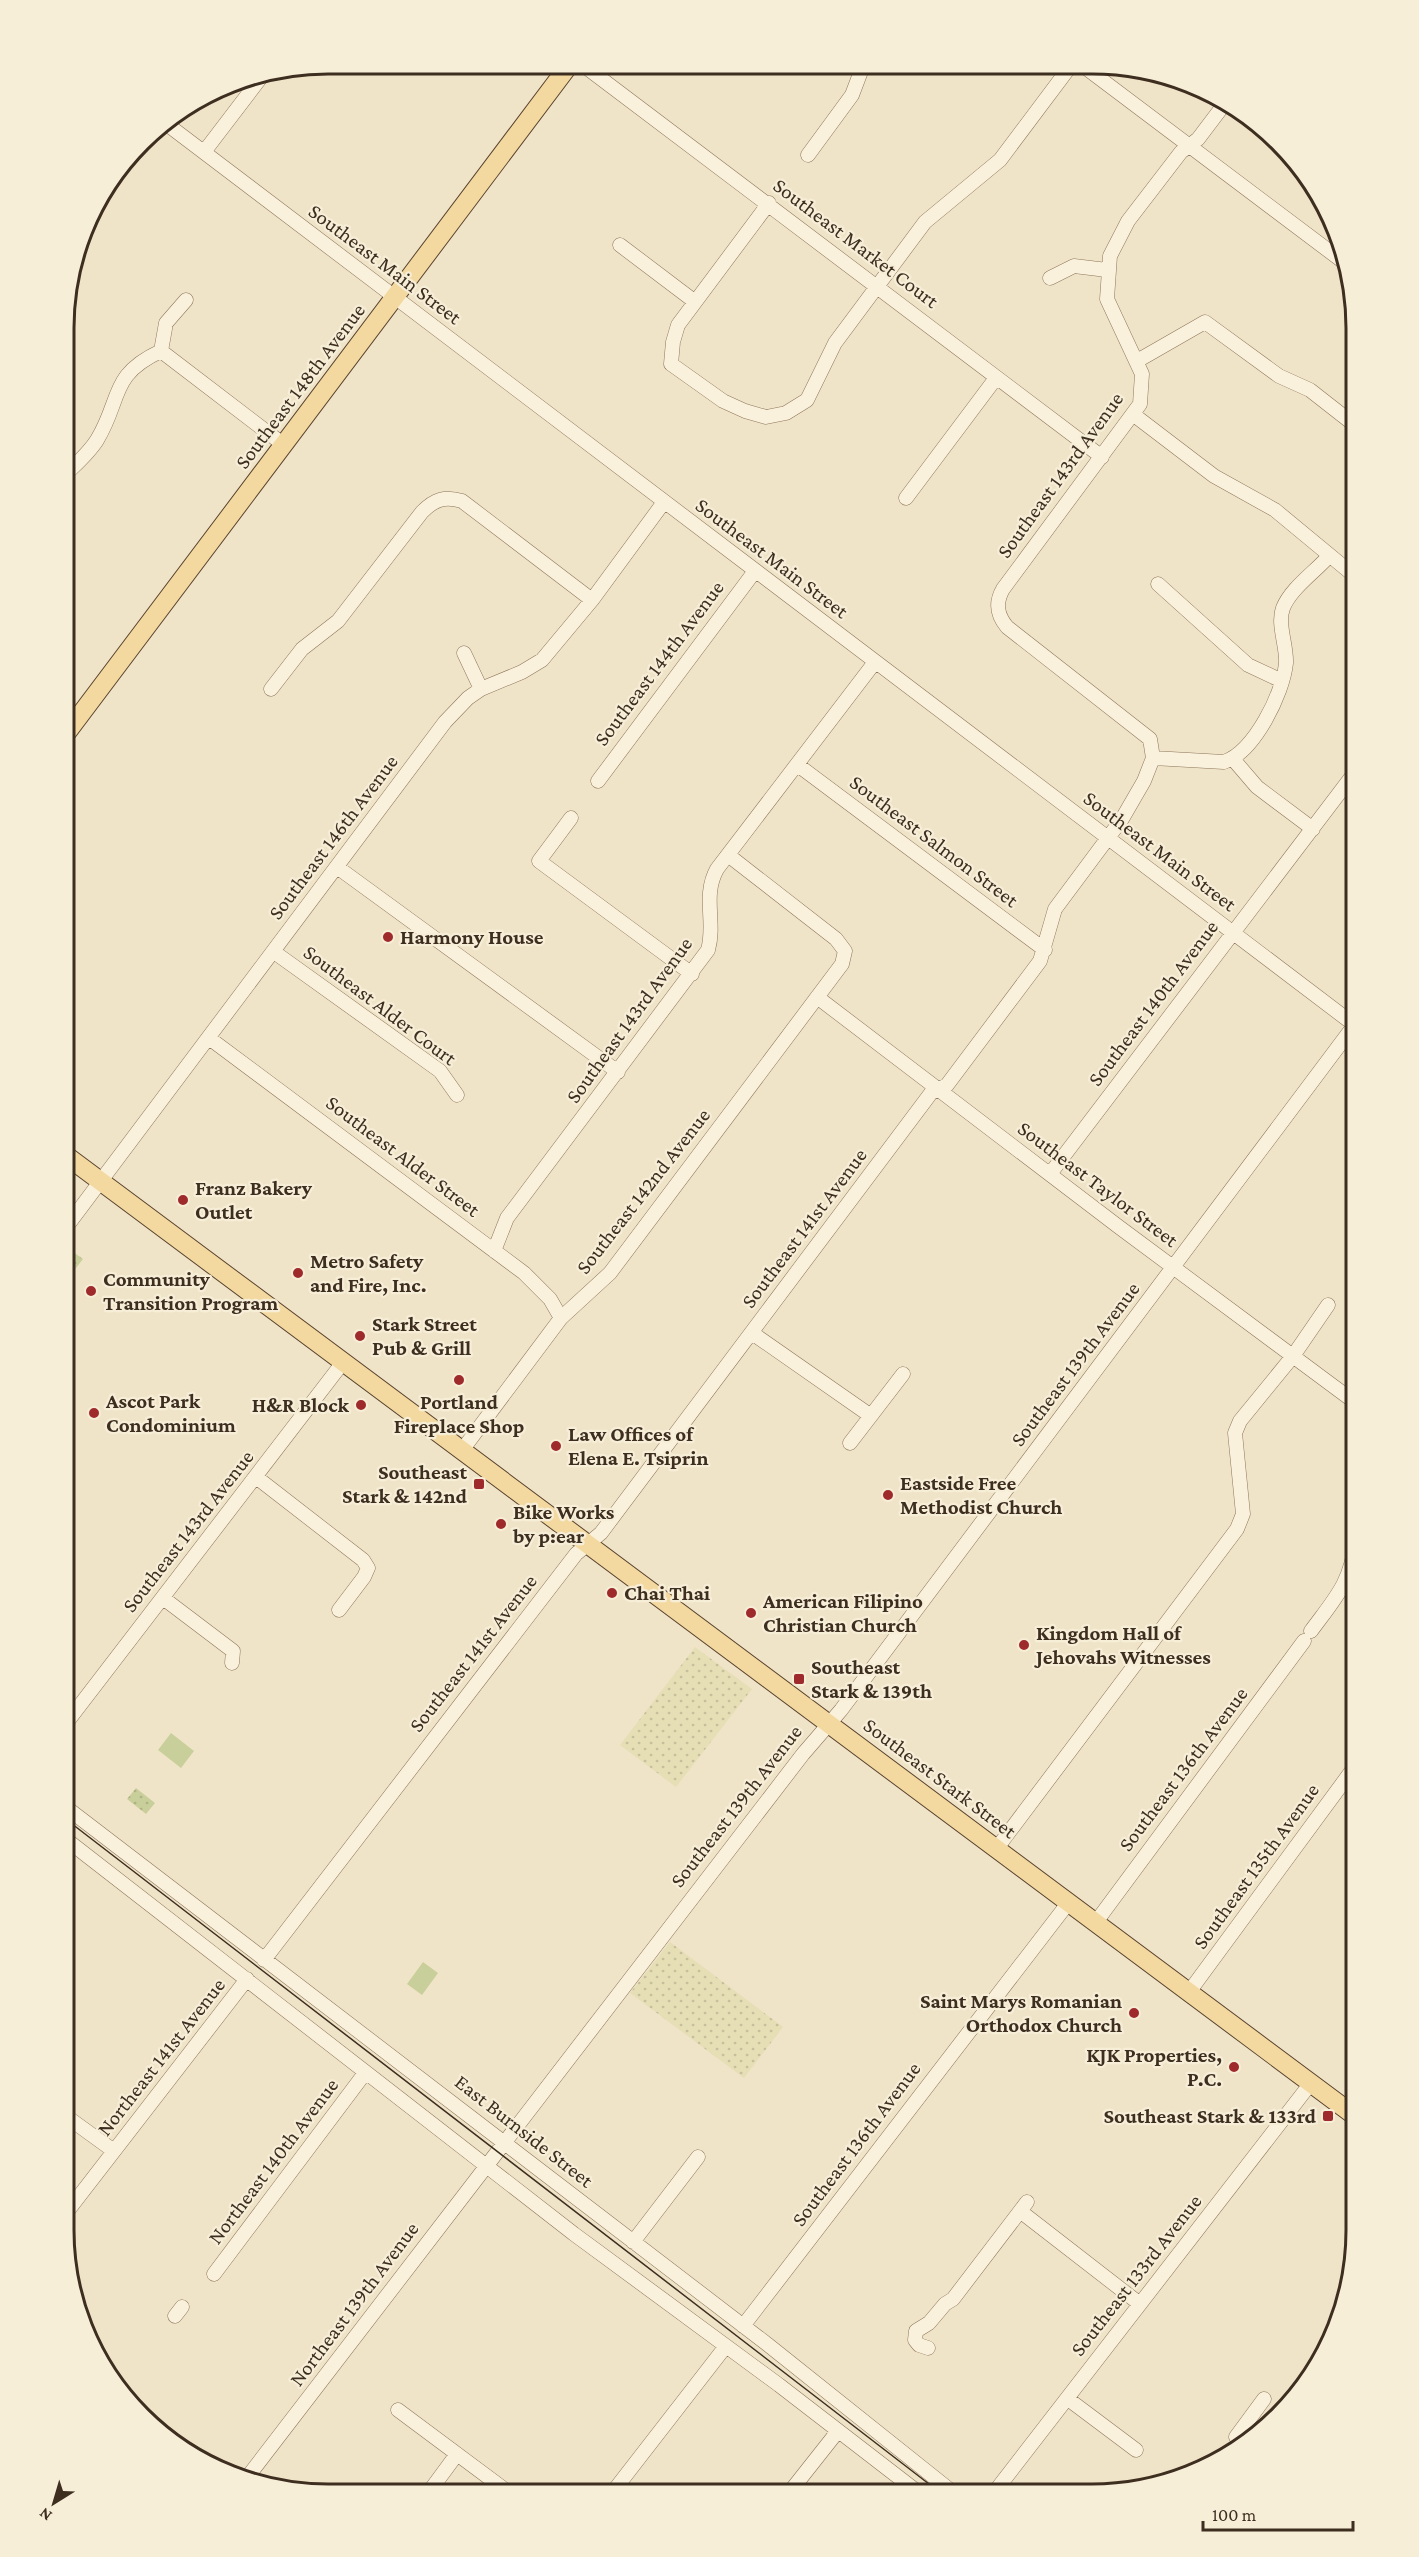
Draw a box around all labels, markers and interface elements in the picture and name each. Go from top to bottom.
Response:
street label: Southeast Market Court [769,173,944,314]
street label: Southeast Main Street [304,199,467,330]
street label: Southeast 148th Avenue [230,299,370,473]
street label: Southeast 143rd Avenue [992,387,1128,563]
street label: Southeast Main Street [691,493,854,624]
street label: Southeast 144th Avenue [589,576,729,750]
street label: Southeast 146th Avenue [263,750,403,924]
street label: Southeast Salmon Street [845,770,1024,913]
street label: Southeast Main Street [1079,786,1242,917]
street label: Southeast 140th Avenue [1083,915,1223,1091]
place label: Harmony House [400,925,544,949]
marker: Harmony House [381,930,395,944]
street label: Southeast 143rd Avenue [561,932,697,1108]
street label: Southeast Alder Court [299,940,462,1071]
street label: Southeast Alder Street [321,1090,485,1222]
street label: Southeast 142nd Avenue [571,1103,715,1279]
street label: Southeast Taylor Street [1013,1116,1184,1253]
street label: Southeast 141st Avenue [736,1144,872,1312]
place label: Franz Bakery Outlet [195,1176,313,1224]
marker: Franz Bakery Outlet [176,1193,190,1207]
place label: Metro Safety and Fire, Inc. [310,1249,427,1297]
marker: Metro Safety and Fire, Inc. [291,1266,305,1280]
place label: Community Transition Program [103,1267,278,1315]
street label: Southeast 139th Avenue [1005,1277,1145,1451]
marker: Community Transition Program [84,1284,98,1298]
place label: Stark Street Pub & Grill [372,1312,477,1360]
marker: Stark Street Pub & Grill [353,1329,367,1343]
marker: Portland Fireplace Shop [452,1373,466,1387]
place label: Ascot Park Condominium [105,1389,236,1437]
place label: Portland Fireplace Shop [394,1390,524,1438]
place label: H&R Block [252,1393,350,1417]
marker: H&R Block [354,1398,368,1412]
marker: Ascot Park Condominium [87,1406,101,1420]
place label: Law Offices of Elena E. Tsiprin [568,1422,708,1470]
marker: Law Offices of Elena E. Tsiprin [549,1439,563,1453]
street label: Southeast 143rd Avenue [117,1445,259,1617]
place label: Southeast Stark & 142nd [342,1460,468,1508]
place label: Eastside Free Methodist Church [900,1471,1062,1519]
marker: Southeast Stark & 142nd [472,1477,486,1491]
marker: Eastside Free Methodist Church [881,1488,895,1502]
place label: Bike Works by p:ear [512,1500,615,1548]
marker: Bike Works by p:ear [494,1517,508,1531]
street label: Southeast 141st Avenue [404,1569,542,1737]
place label: Chai Thai [624,1581,710,1605]
marker: Chai Thai [605,1586,619,1600]
place label: American Filipino Christian Church [762,1589,923,1637]
marker: American Filipino Christian Church [744,1606,758,1620]
place label: Kingdom Hall of Jehovahs Witnesses [1034,1621,1211,1669]
marker: Kingdom Hall of Jehovahs Witnesses [1017,1638,1031,1652]
place label: Southeast Stark & 139th [811,1655,932,1703]
marker: Southeast Stark & 139th [792,1672,806,1686]
street label: Southeast 136th Avenue [1113,1682,1253,1856]
street label: Southeast Stark Street [859,1713,1022,1844]
street label: Southeast 139th Avenue [665,1720,807,1892]
street label: Southeast 135th Avenue [1188,1779,1324,1953]
street label: Northeast 141st Avenue [92,1973,230,2141]
place label: Saint Marys Romanian Orthodox Church [920,1989,1122,2037]
marker: Saint Marys Romanian Orthodox Church [1127,2006,1141,2020]
place label: KJK Properties, P.C. [1086,2043,1222,2091]
street label: Southeast 136th Avenue [786,2057,926,2231]
marker: KJK Properties, P.C. [1227,2060,1241,2074]
street label: East Burnside Street [450,2070,599,2193]
street label: Northeast 140th Avenue [203,2073,343,2249]
place label: Southeast Stark & 133rd [1104,2104,1317,2128]
marker: Southeast Stark & 133rd [1321,2109,1335,2123]
street label: Southeast 133rd Avenue [1065,2189,1207,2361]
street label: Northeast 139th Avenue [284,2217,424,2391]
north arrow [24,2473,84,2533]
scale bar [1203,2494,1353,2532]
text: N [36,2504,55,2525]
text: 100 m [1212,2505,1257,2525]

